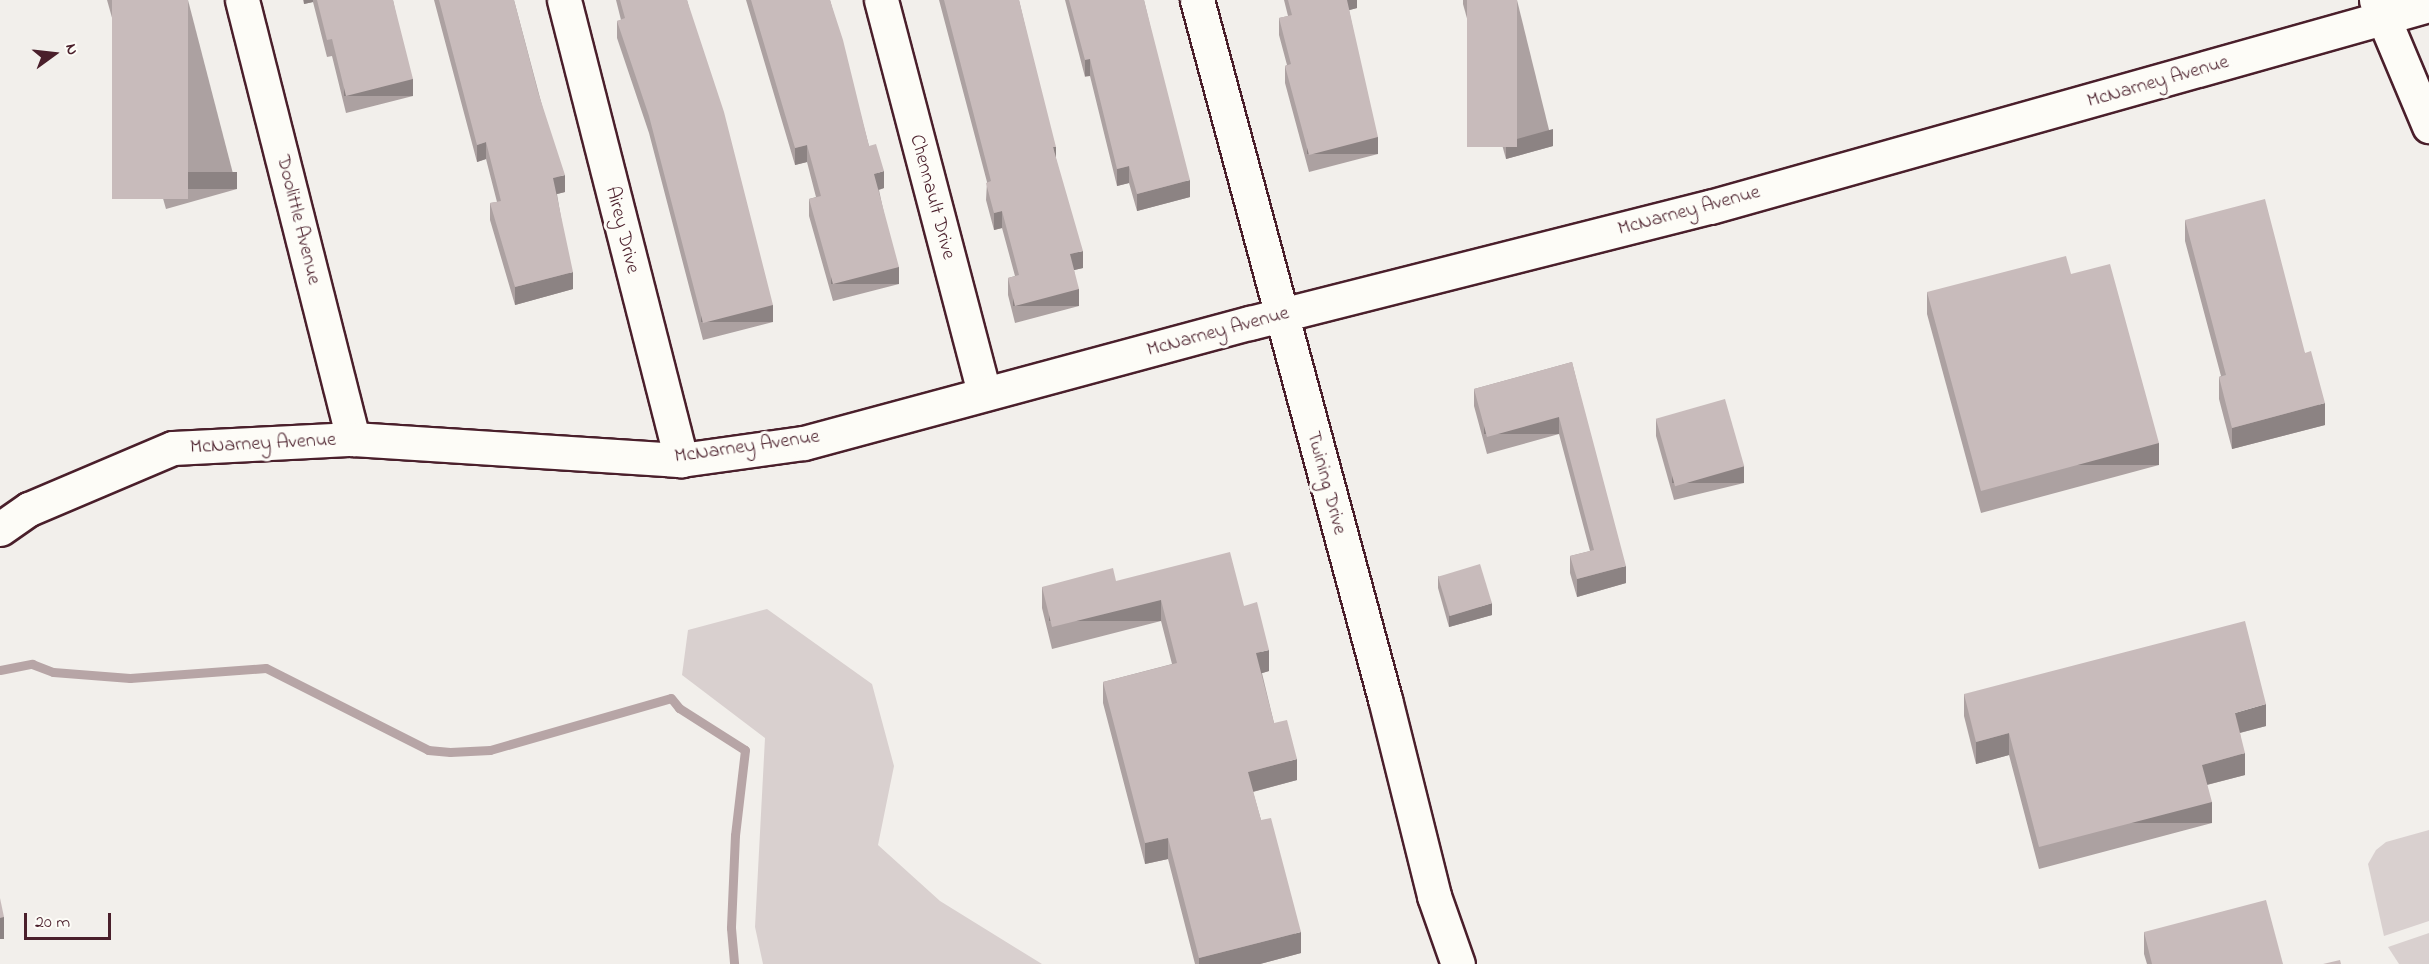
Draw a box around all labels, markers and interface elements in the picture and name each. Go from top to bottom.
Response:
north arrow [24,24,84,84]
text: N [58,41,84,58]
street label: McNarney Avenue [2084,50,2232,114]
street label: Chennault Drive [904,132,960,262]
street label: Doolittle Avenue [270,153,326,287]
street label: McNarney Avenue [1615,180,1763,242]
street label: Airey Drive [600,184,644,276]
street label: McNarney Avenue [1144,301,1292,363]
street label: McNarney Avenue [673,425,821,469]
street label: McNarney Avenue [189,428,337,460]
street label: Twining Drive [1301,429,1351,537]
scale bar [27,901,114,939]
text: 20 m [35,910,70,936]

